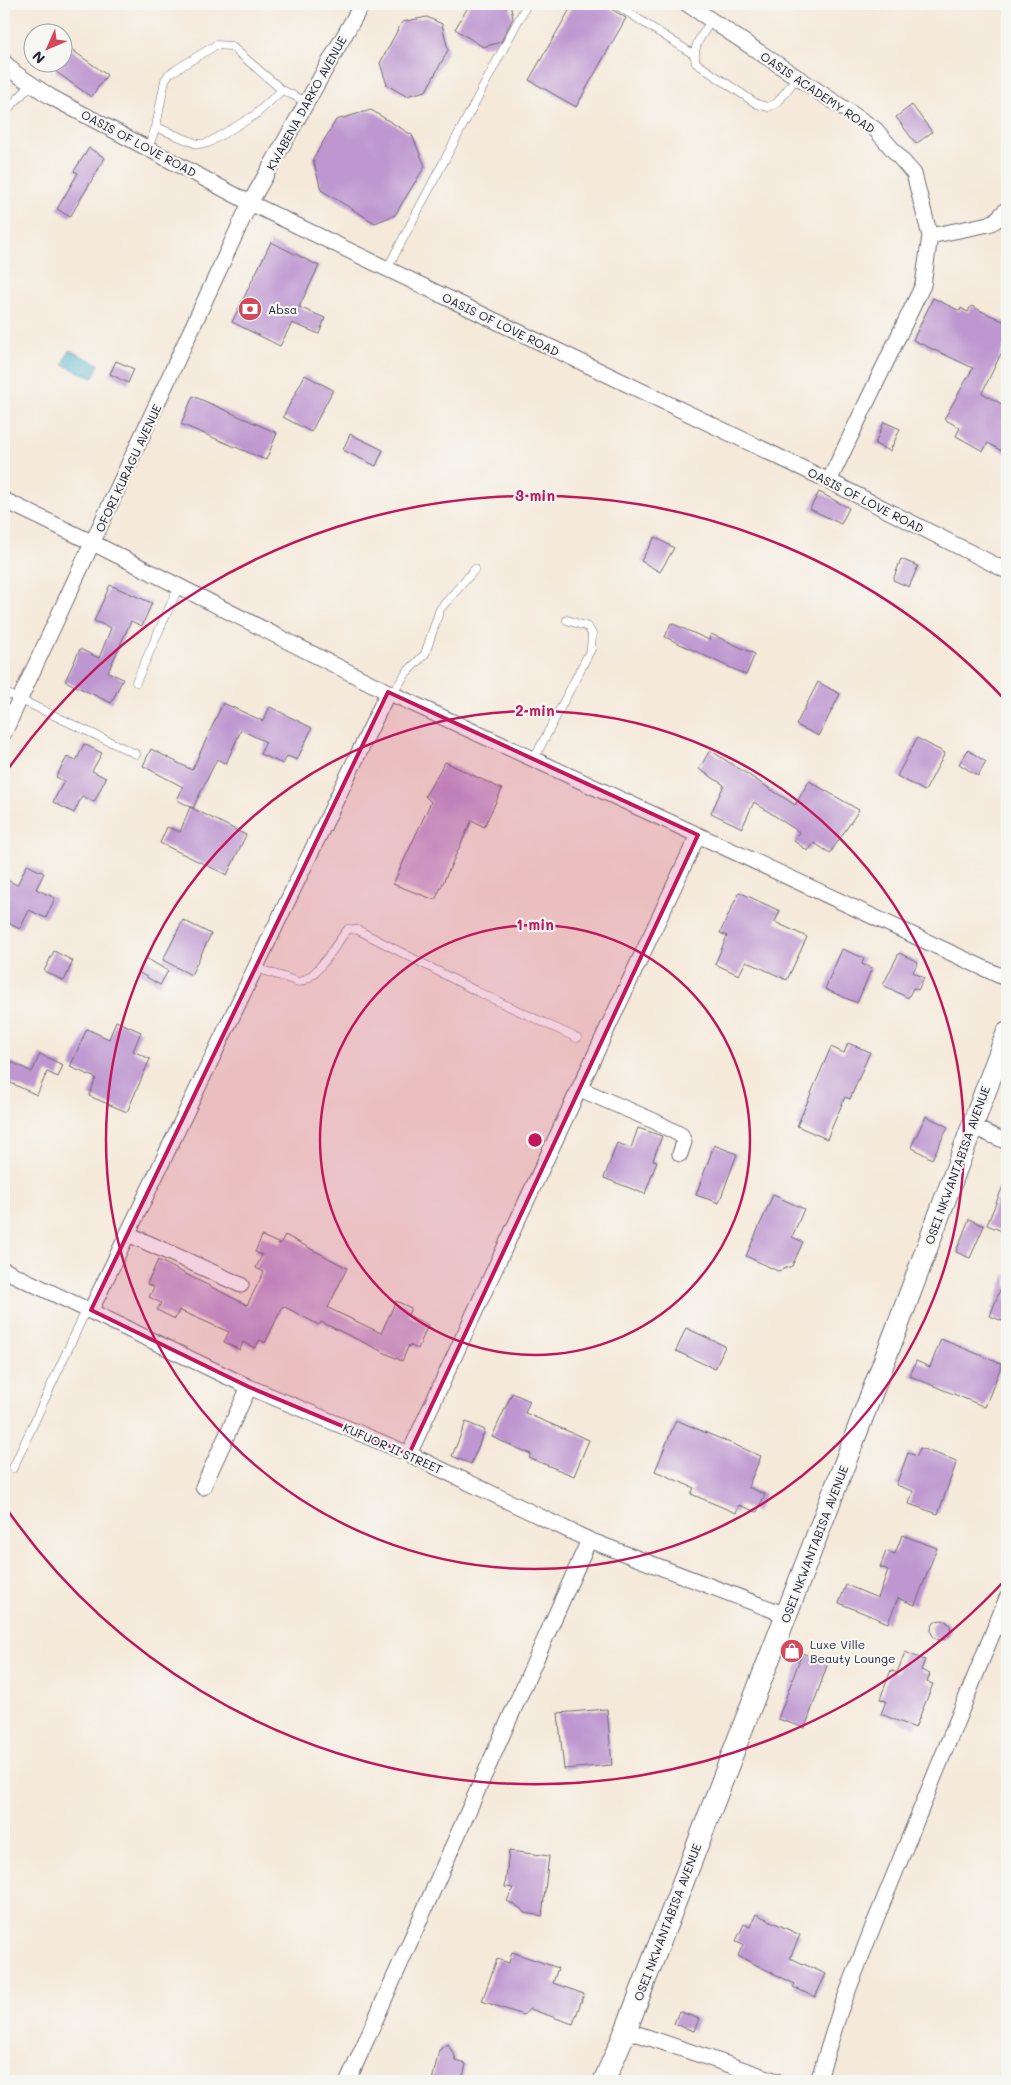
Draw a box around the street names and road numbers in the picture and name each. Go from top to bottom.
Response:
street label: KWABENA DARKO AVENUE [262,33,350,173]
street label: OASIS ACADEMY ROAD [758,48,878,136]
street label: OASIS OF LOVE ROAD [79,106,199,180]
street label: OASIS OF LOVE ROAD [440,289,562,359]
street label: OFORI KURAGU AVENUE [91,401,165,535]
street label: OASIS OF LOVE ROAD [805,464,927,536]
street label: OSEI NKWANTABISA AVENUE [921,1083,993,1246]
street label: KUFUOR II STREET [341,1419,445,1477]
street label: OSEI NKWANTABISA AVENUE [777,1463,852,1625]
street label: OSEI NKWANTABISA AVENUE [630,1841,705,2003]

